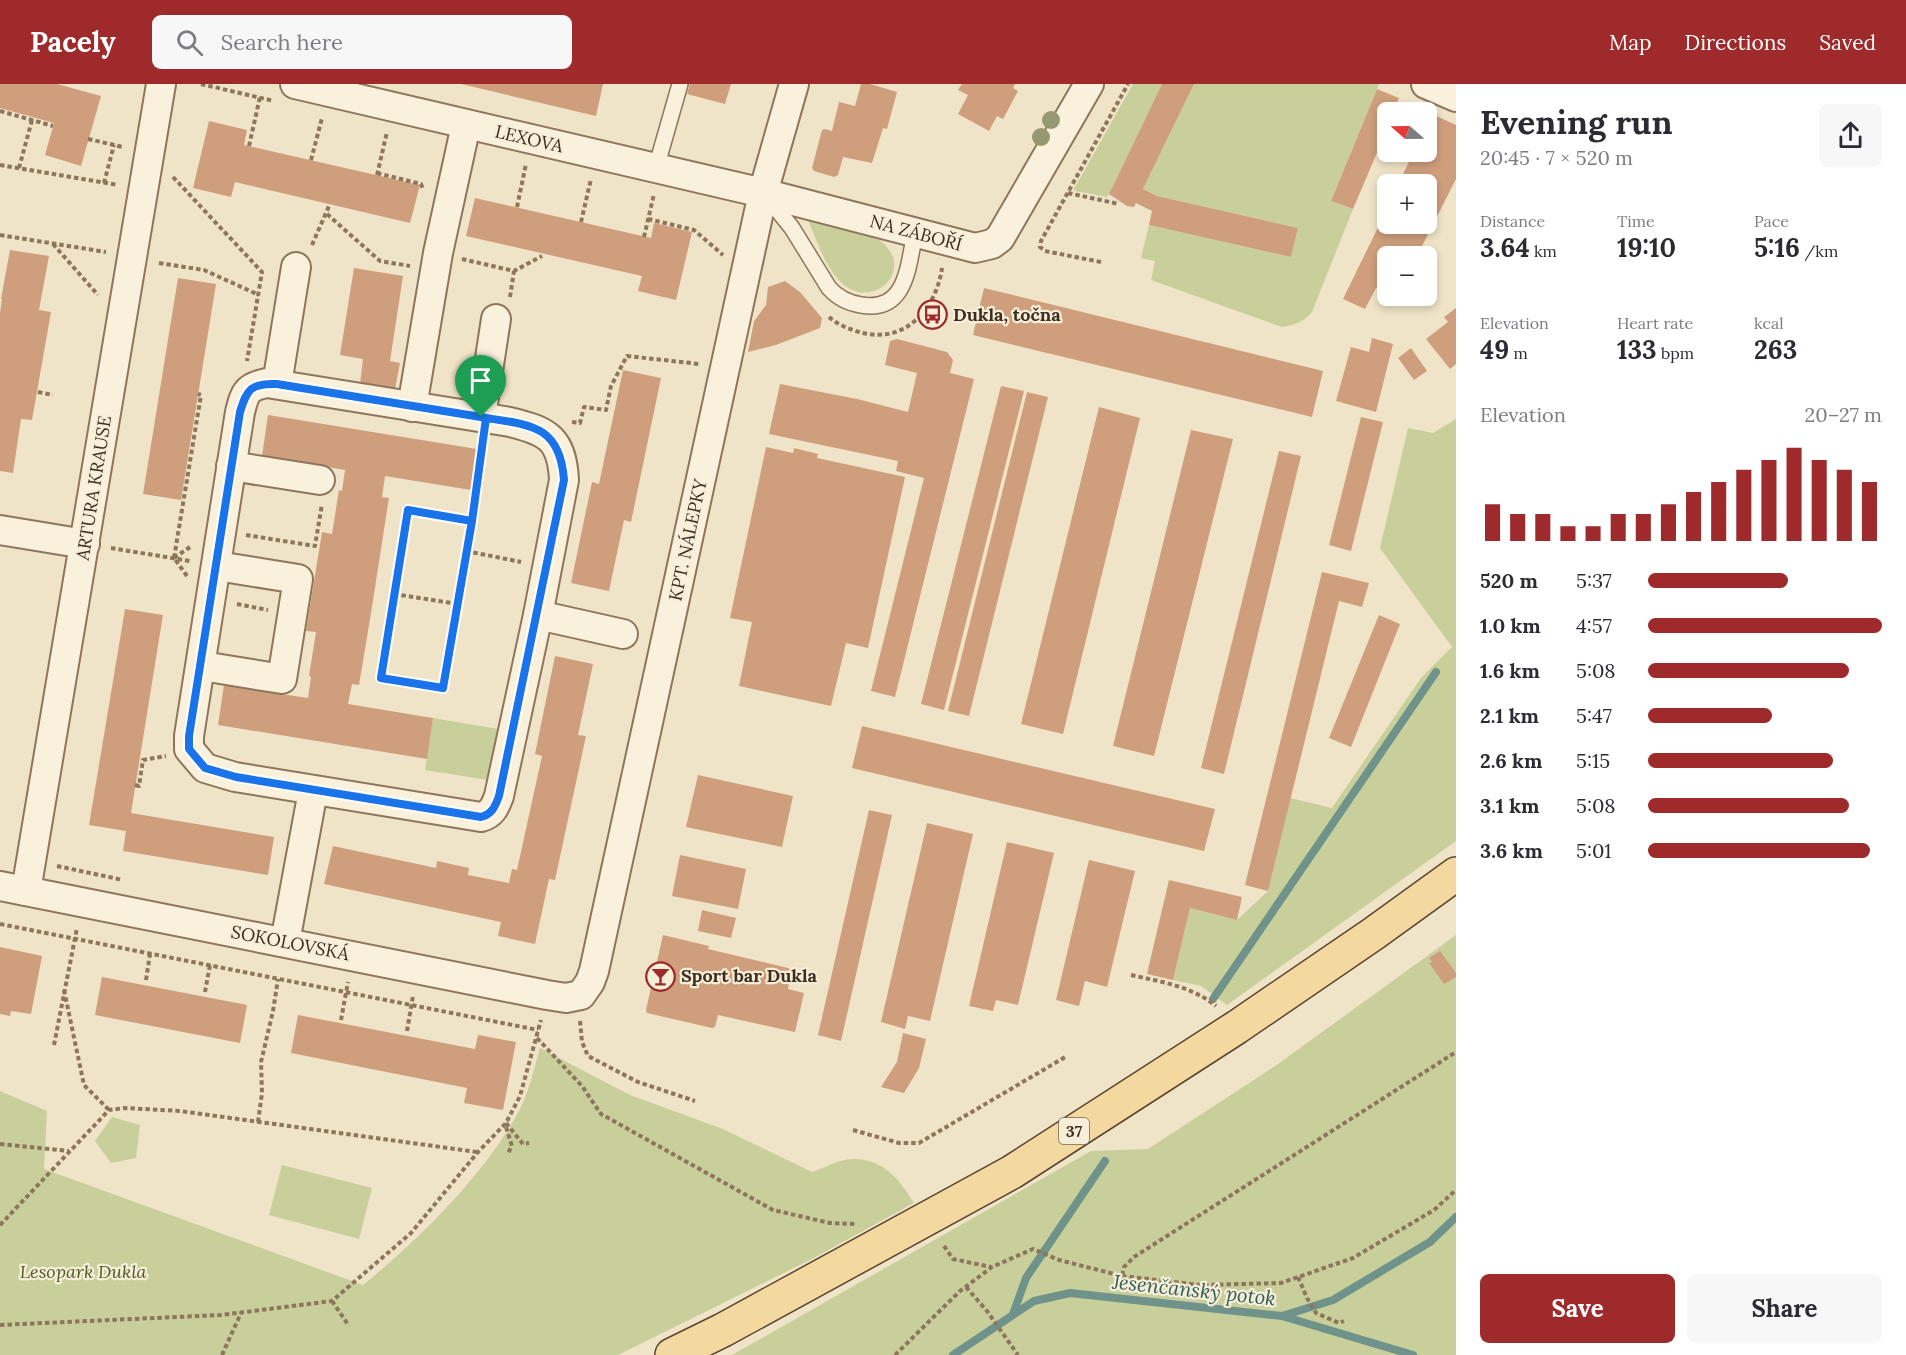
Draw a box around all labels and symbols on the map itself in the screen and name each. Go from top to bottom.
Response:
north arrow [1377,102,1437,162]
street label: LEXOVA [493,120,566,158]
street label: NA ZÁBOŘÍ [867,209,965,256]
bus stop icon: Dukla, točna [916,299,948,331]
place label: Dukla, točna [953,303,1061,326]
pin [455,355,506,417]
street label: ARTURA KRAUSE [71,414,116,563]
street label: KPT. NÁLEPKY [663,476,712,603]
street label: SOKOLOVSKÁ [229,920,352,965]
bar icon: Sport bar Dukla [644,960,676,992]
place label: Sport bar Dukla [681,964,818,987]
road number: 37 [1059,1118,1089,1144]
park label: Lesopark Dukla [20,1260,146,1283]
water label: Jesenčanský potok [1110,1268,1277,1311]

